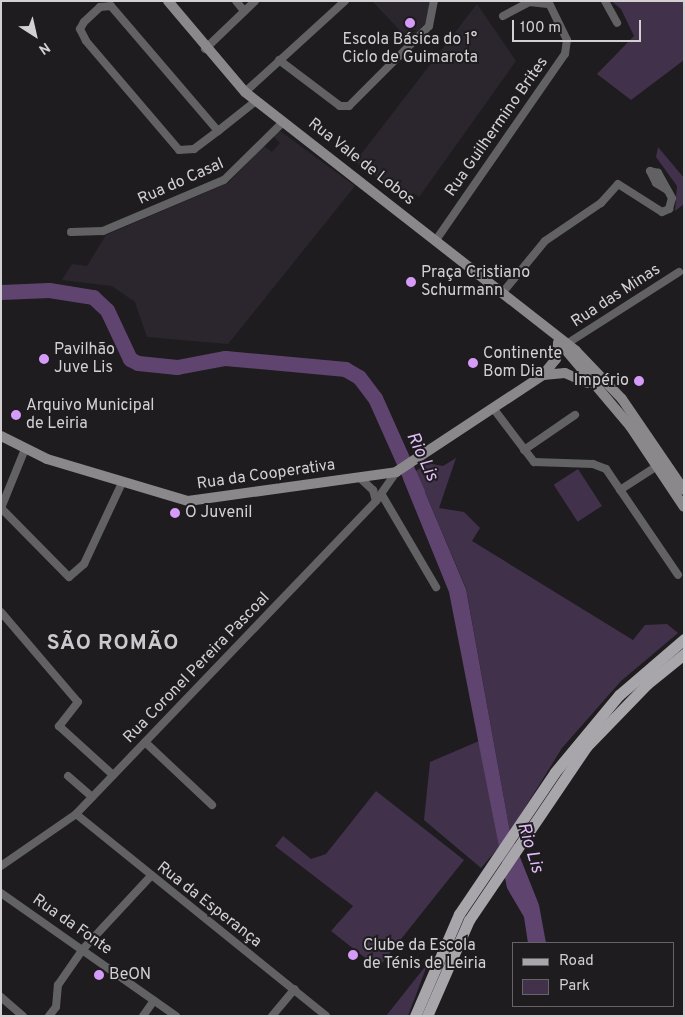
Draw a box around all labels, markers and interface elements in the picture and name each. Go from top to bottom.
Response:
north arrow [10,10,60,60]
scale bar [515,10,644,42]
marker: Escola Básica do 1° Ciclo de Guimarota [404,17,416,29]
text: 100 m [520,19,561,38]
place label: Escola Básica do 1° Ciclo de Guimarota [342,30,478,68]
text: N [35,38,53,58]
street label: Rua Guilhermino Brites [441,53,553,201]
street label: Rua Vale de Lobos [304,114,418,210]
street label: Rua do Casal [135,155,227,209]
street label: Rua das Minas [568,260,664,332]
place label: Praça Cristiano Schurmann [421,263,530,301]
marker: Praça Cristiano Schurmann [405,276,417,288]
place label: Pavilhão Juve Lis [54,340,115,378]
place label: Continente Bom Dia [483,344,562,382]
marker: Pavilhão Juve Lis [38,353,50,365]
marker: Continente Bom Dia [467,357,479,369]
place label: Império [574,371,629,391]
marker: Império [633,375,645,387]
place label: Arquivo Municipal de Leiria [26,396,155,434]
marker: Arquivo Municipal de Leiria [10,409,22,421]
water label: Rio Lis [400,429,442,485]
street label: Rua da Cooperativa [196,456,336,494]
place label: O Juvenil [185,503,252,523]
marker: O Juvenil [169,507,181,519]
street label: Rua Coronel Pereira Pascoal [120,589,274,747]
district label: SÃO ROMÃO [46,631,180,657]
water label: Rio Lis [511,820,547,876]
street label: Rua da Esperança [153,858,265,952]
street label: Rua da Fonte [29,891,115,959]
place label: Clube da Escola de Ténis de Leiria [363,936,487,974]
legend [512,942,675,1007]
marker: Clube da Escola de Ténis de Leiria [347,949,359,961]
text: Road [559,952,594,971]
place label: BeON [109,965,151,985]
marker: BeON [93,969,105,981]
text: Park [559,977,590,996]

